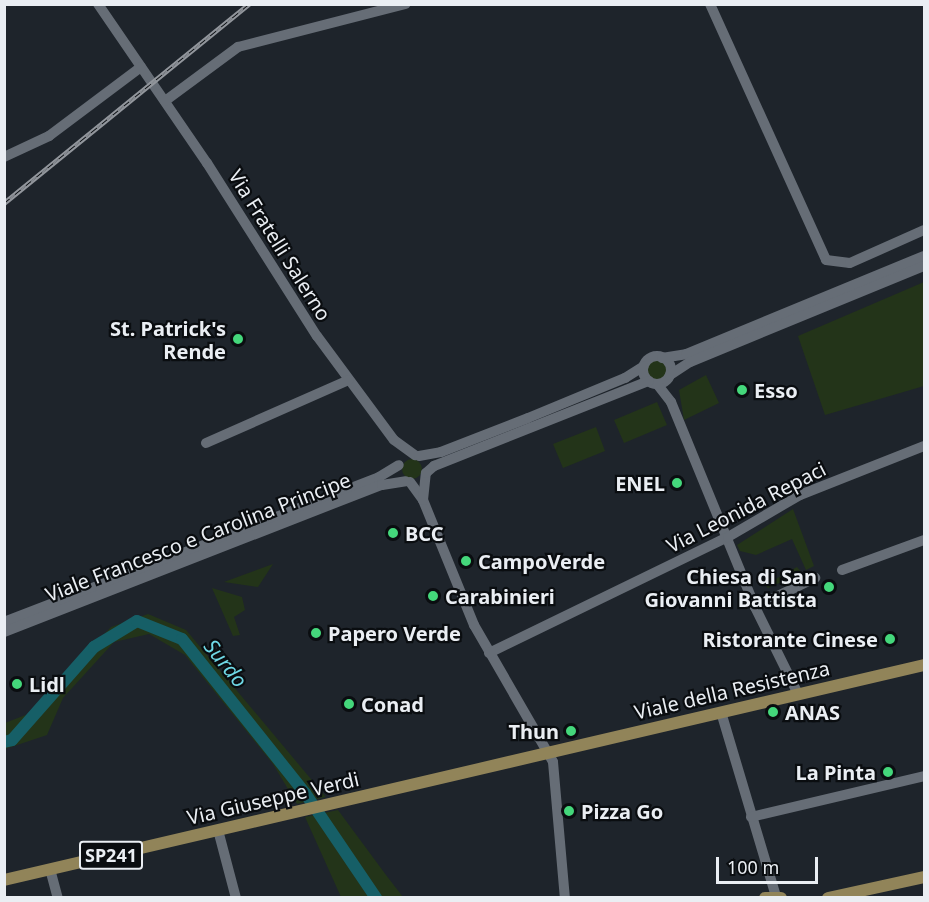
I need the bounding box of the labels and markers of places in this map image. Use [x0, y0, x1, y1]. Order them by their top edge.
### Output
place label: St. Patrick's Rende [110, 316, 226, 363]
marker: St. Patrick's Rende [231, 332, 245, 346]
place label: Esso [754, 378, 798, 402]
marker: Esso [735, 383, 749, 397]
place label: ENEL [615, 471, 665, 495]
marker: ENEL [670, 476, 684, 490]
place label: BCC [405, 521, 444, 545]
marker: BCC [386, 526, 400, 540]
place label: CampoVerde [478, 549, 605, 573]
marker: CampoVerde [459, 554, 473, 568]
place label: Chiesa di San Giovanni Battista [645, 564, 817, 611]
marker: Chiesa di San Giovanni Battista [822, 580, 836, 594]
place label: Carabinieri [445, 584, 555, 608]
marker: Carabinieri [426, 589, 440, 603]
place label: Papero Verde [328, 621, 461, 645]
marker: Papero Verde [309, 626, 323, 640]
place label: Ristorante Cinese [703, 627, 878, 651]
marker: Ristorante Cinese [883, 632, 897, 646]
place label: Lidl [29, 672, 65, 696]
marker: Lidl [10, 677, 24, 691]
place label: Conad [361, 692, 424, 716]
marker: Conad [342, 697, 356, 711]
place label: ANAS [785, 700, 840, 724]
marker: ANAS [766, 705, 780, 719]
place label: Thun [508, 719, 559, 743]
marker: Thun [564, 724, 578, 738]
place label: La Pinta [796, 760, 876, 784]
marker: La Pinta [881, 765, 895, 779]
place label: Pizza Go [581, 799, 663, 823]
marker: Pizza Go [562, 804, 576, 818]

